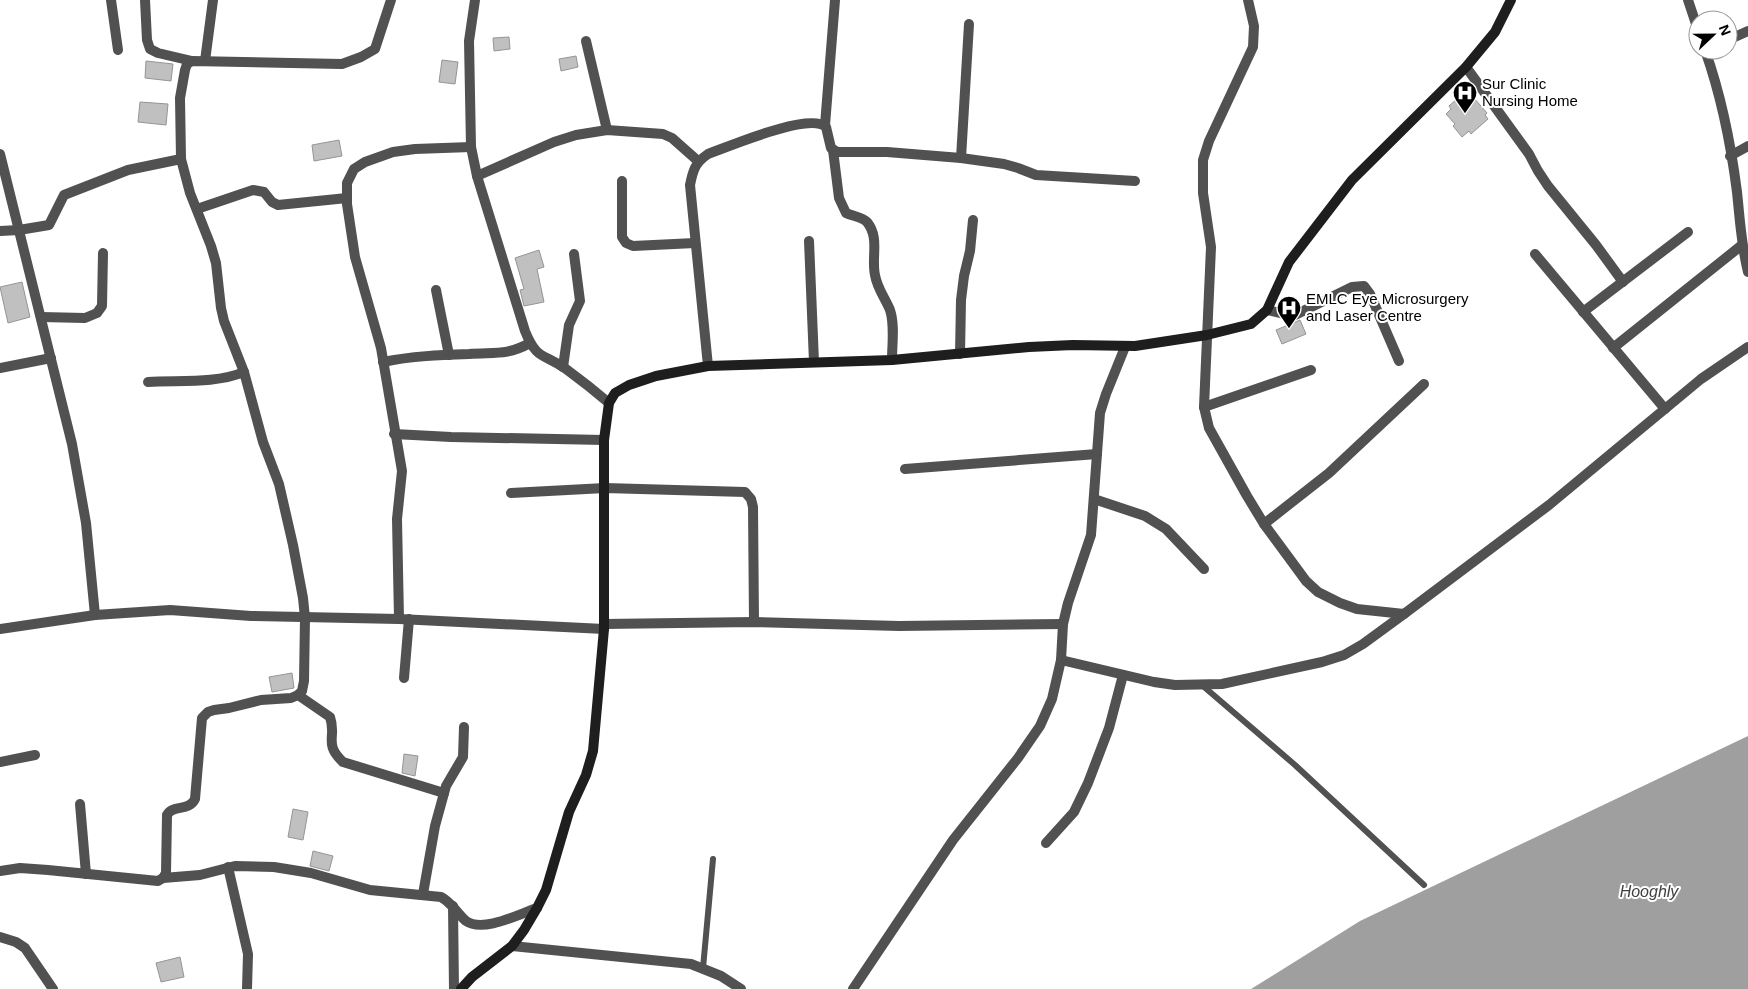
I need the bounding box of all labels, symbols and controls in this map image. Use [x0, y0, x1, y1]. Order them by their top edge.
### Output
north arrow [1688, 10, 1738, 60]
text: N [1716, 22, 1734, 38]
place label: Sur Clinic Nursing Home [1482, 75, 1578, 109]
hospital icon: Sur Clinic Nursing Home [1452, 80, 1478, 114]
place label: EMLC Eye Microsurgery and Laser Centre [1306, 290, 1469, 324]
hospital icon: EMLC Eye Microsurgery and Laser Centre [1276, 295, 1302, 329]
water label: Hooghly [1620, 883, 1679, 900]

